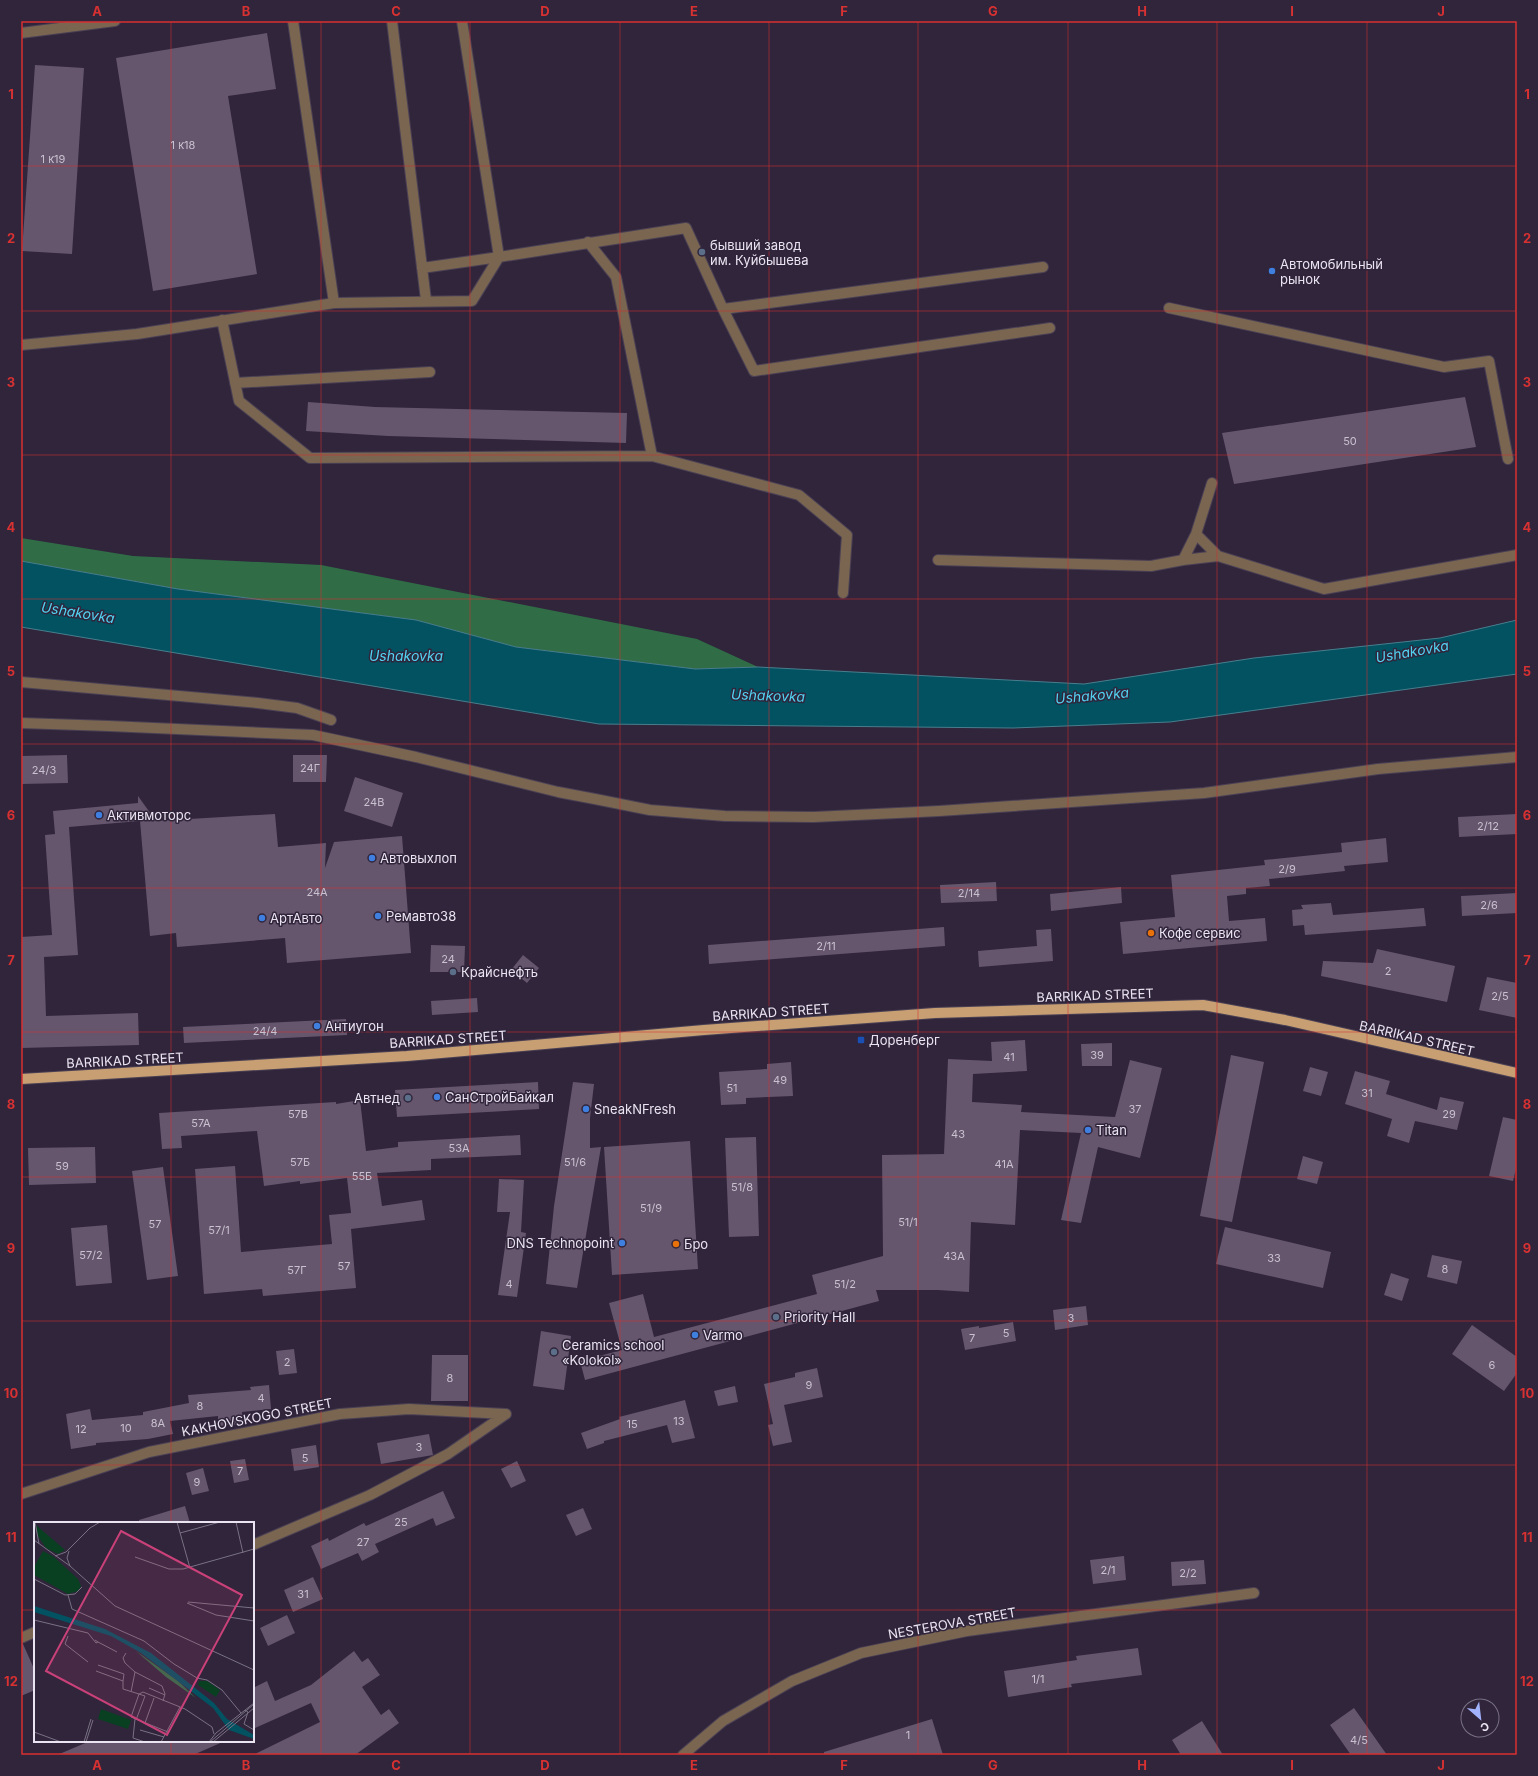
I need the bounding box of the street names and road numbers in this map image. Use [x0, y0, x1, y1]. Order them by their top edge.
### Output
street label: BARRIKAD STREET [1036, 985, 1154, 1005]
street label: BARRIKAD STREET [712, 1000, 830, 1024]
street label: BARRIKAD STREET [1358, 1017, 1476, 1059]
street label: BARRIKAD STREET [389, 1027, 507, 1051]
street label: BARRIKAD STREET [66, 1049, 184, 1071]
street label: KAKHOVSKOGO STREET [180, 1394, 334, 1440]
street label: NESTEROVA STREET [887, 1604, 1017, 1642]

